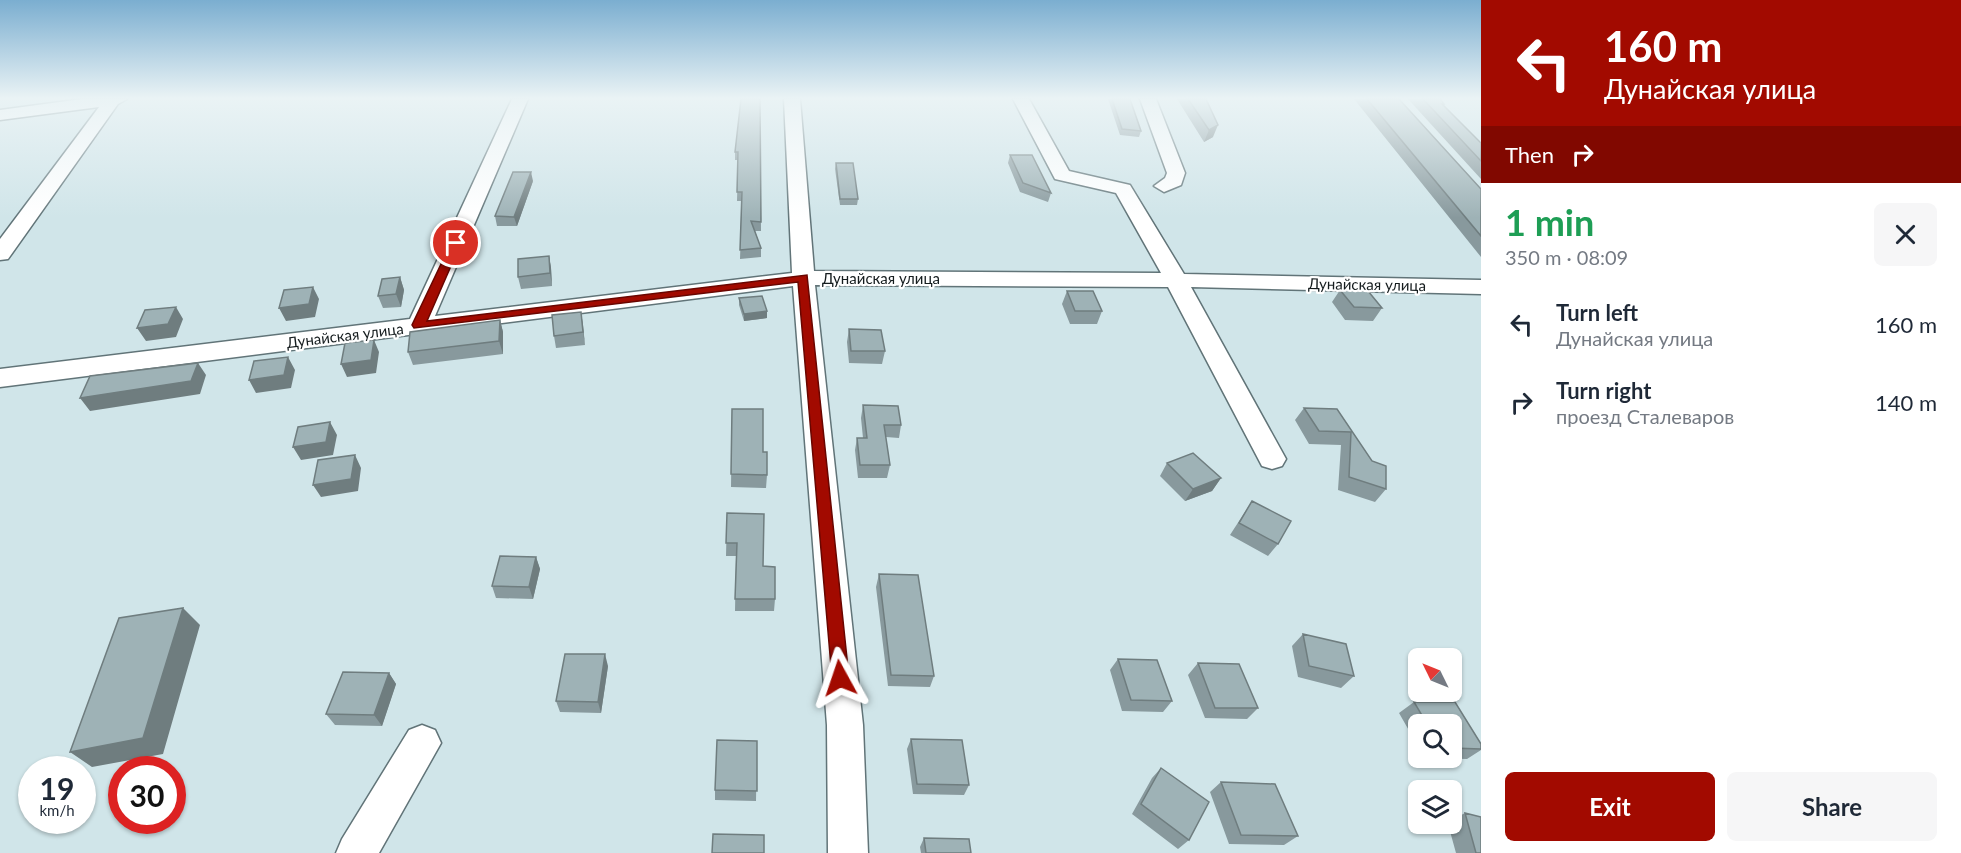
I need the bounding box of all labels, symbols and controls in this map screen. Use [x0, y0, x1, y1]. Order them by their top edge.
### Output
text: 160 m [1604, 21, 1722, 71]
icon: left [1505, 24, 1583, 102]
text: Дунайская улица [1604, 72, 1816, 105]
icon: right [1566, 138, 1599, 171]
text: Then [1505, 141, 1554, 168]
text: 1 min [1505, 200, 1594, 244]
button: close [1874, 203, 1937, 266]
pin [430, 217, 481, 268]
icon: arrive [439, 226, 472, 259]
text: 350 m · 08:09 [1505, 245, 1628, 269]
street label: Дунайская улица [822, 269, 940, 287]
street label: Дунайская улица [1308, 274, 1426, 294]
text: Turn left [1556, 299, 1638, 326]
icon: left [1505, 308, 1538, 341]
text: 160 m [1875, 311, 1937, 338]
street label: Дунайская улица [285, 319, 405, 351]
text: Дунайская улица [1556, 326, 1713, 350]
text: Turn right [1556, 377, 1651, 404]
icon: right [1505, 386, 1538, 419]
text: 140 m [1875, 389, 1937, 416]
text: проезд Сталеваров [1556, 404, 1734, 428]
position arrow [808, 646, 872, 710]
north arrow [1408, 648, 1462, 702]
map controls [1408, 648, 1462, 834]
button: search [1408, 714, 1462, 768]
speed limit sign: 30 [108, 756, 186, 834]
text: 19 [40, 770, 74, 806]
button: Exit [1505, 772, 1715, 841]
button: Share [1727, 772, 1937, 841]
button: layers [1408, 780, 1462, 834]
text: km/h [39, 801, 75, 819]

